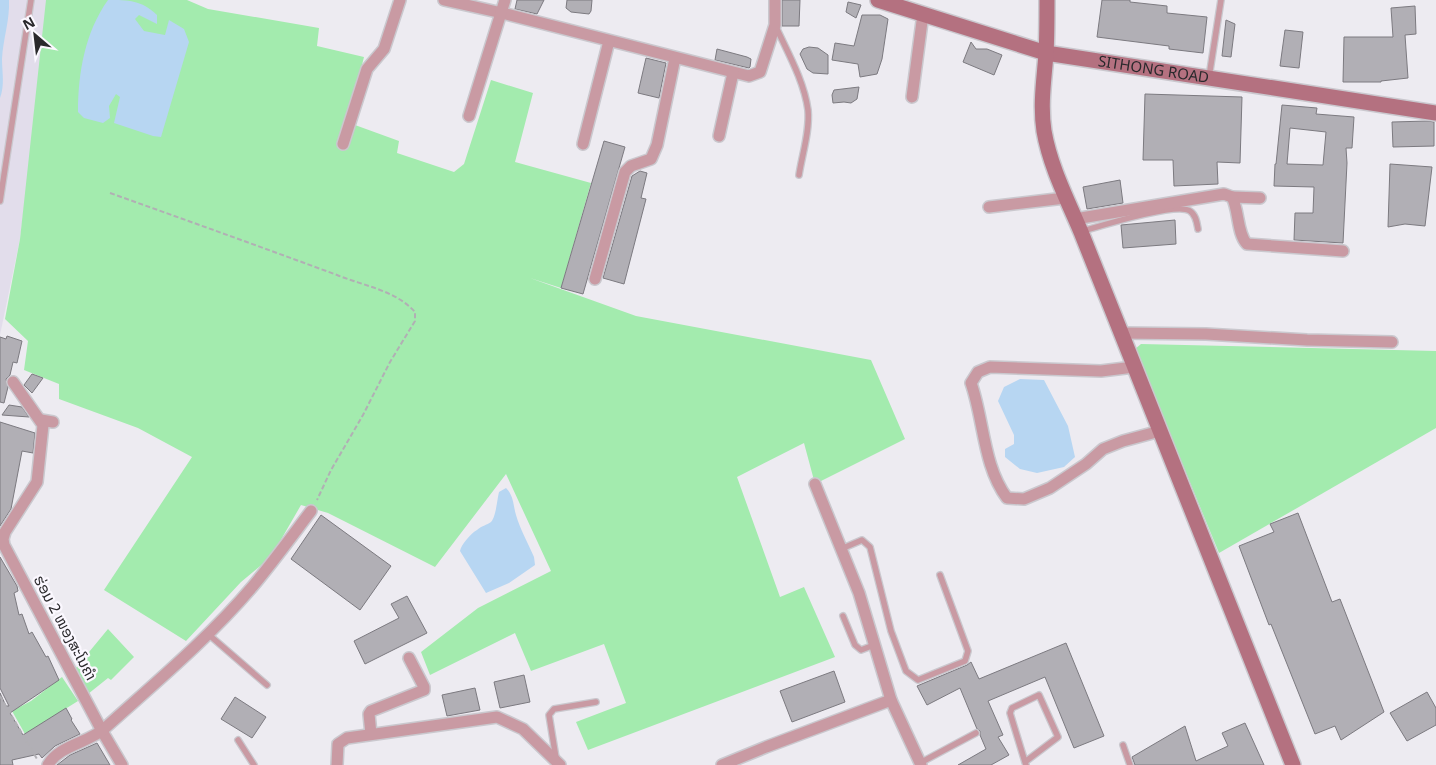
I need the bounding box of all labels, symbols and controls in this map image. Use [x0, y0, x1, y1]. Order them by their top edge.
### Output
north arrow [10, 10, 60, 60]
text: N [18, 10, 39, 36]
street label: SITHONG ROAD [1096, 48, 1211, 90]
street label: ຮ່ອມ 2 ໜອງສະໂນຄໍາ [27, 571, 104, 685]

